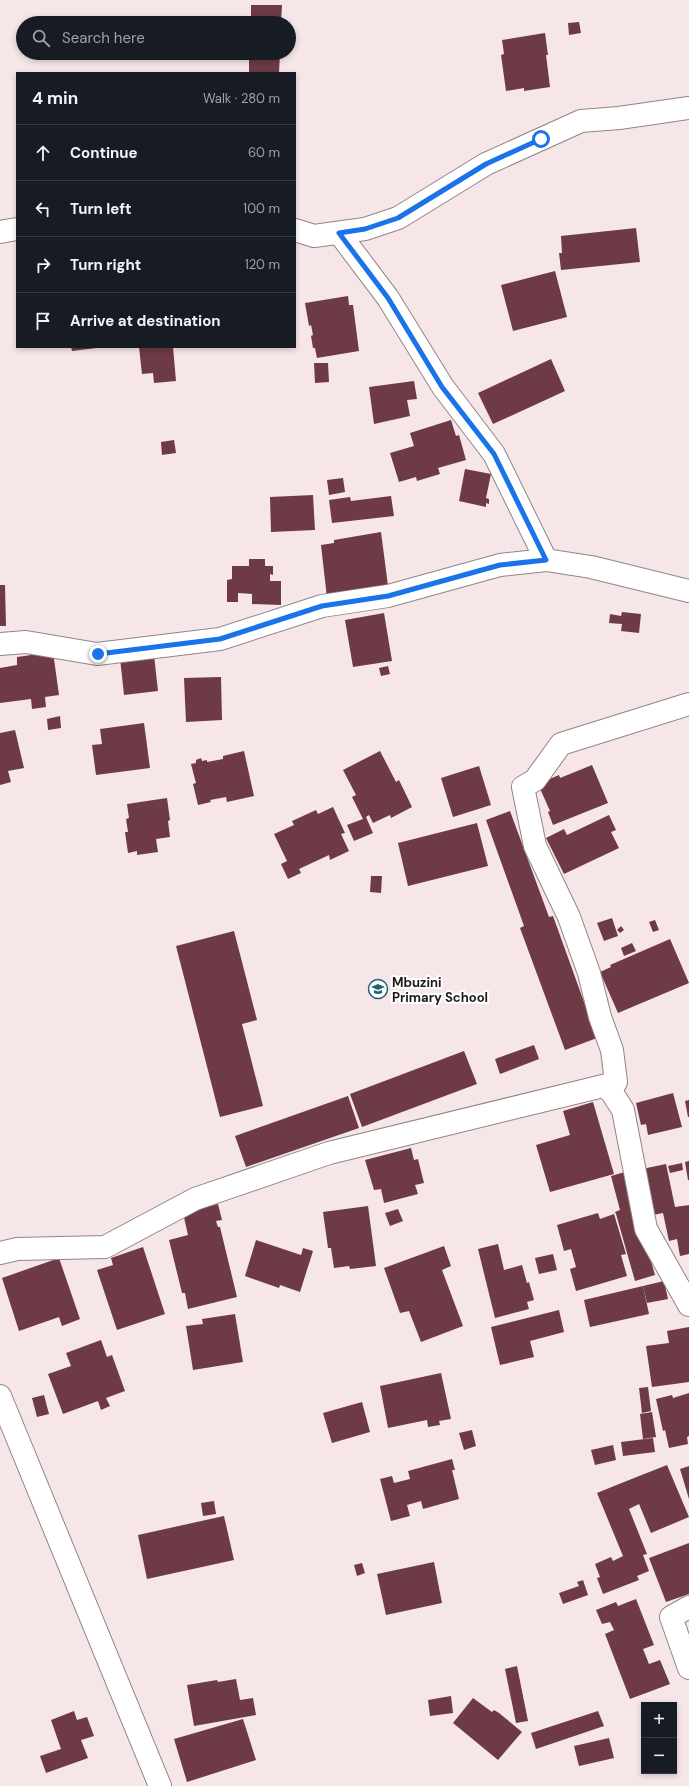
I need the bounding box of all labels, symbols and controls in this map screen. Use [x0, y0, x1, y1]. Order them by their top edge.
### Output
search box [16, 16, 296, 60]
icon: search [30, 27, 52, 49]
text: Search here [62, 28, 145, 48]
text: 4 min [32, 87, 78, 109]
text: Walk · 280 m [203, 90, 280, 107]
route start [532, 130, 550, 148]
icon: ahead [32, 142, 54, 164]
text: Continue [70, 143, 138, 163]
text: 60 m [248, 144, 280, 161]
icon: left [32, 198, 54, 220]
text: Turn left [70, 199, 131, 219]
text: 100 m [243, 200, 280, 217]
icon: right [32, 254, 54, 276]
text: Turn right [70, 255, 141, 275]
text: 120 m [245, 256, 280, 273]
icon: arrive [32, 310, 54, 332]
text: Arrive at destination [70, 311, 221, 331]
route end [89, 645, 107, 663]
place label: Mbuzini Primary School [392, 974, 488, 1006]
school or university icon: Mbuzini Primary School [367, 978, 389, 1000]
map controls [641, 1702, 677, 1774]
button: + [641, 1702, 677, 1738]
button: − [641, 1738, 677, 1774]

